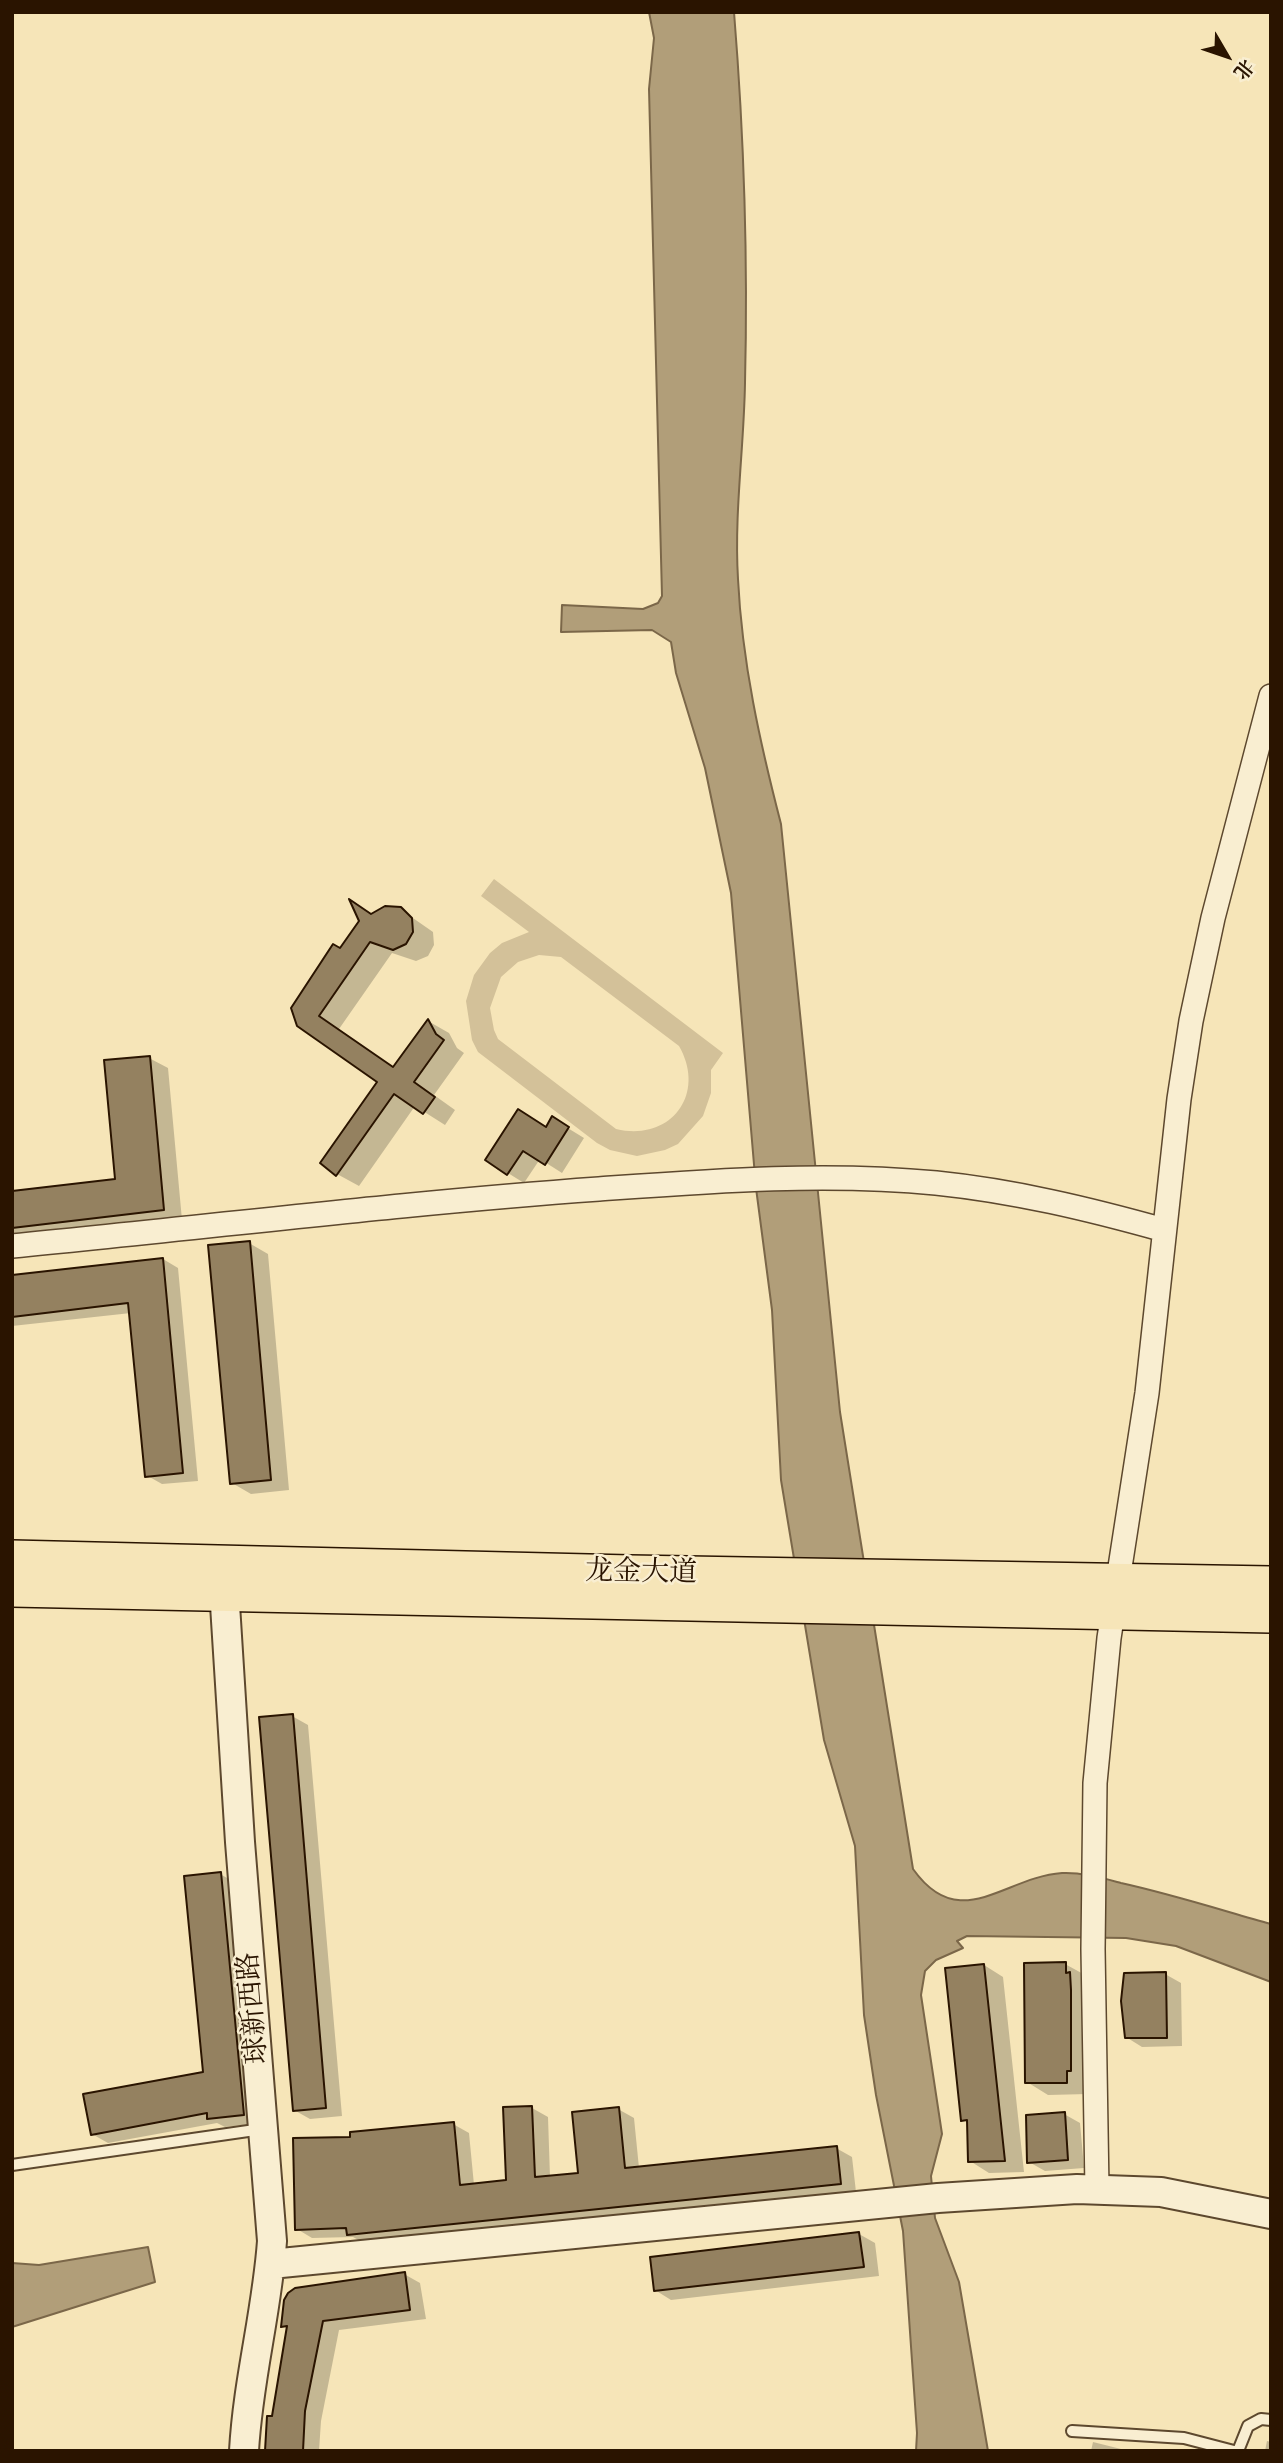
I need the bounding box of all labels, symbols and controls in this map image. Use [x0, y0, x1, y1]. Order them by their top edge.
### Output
north arrow [1192, 21, 1262, 91]
text: 北 [1227, 54, 1259, 85]
street label: 龙金大道 [585, 1555, 697, 1591]
street label: 球新西路 [232, 1951, 276, 2065]

